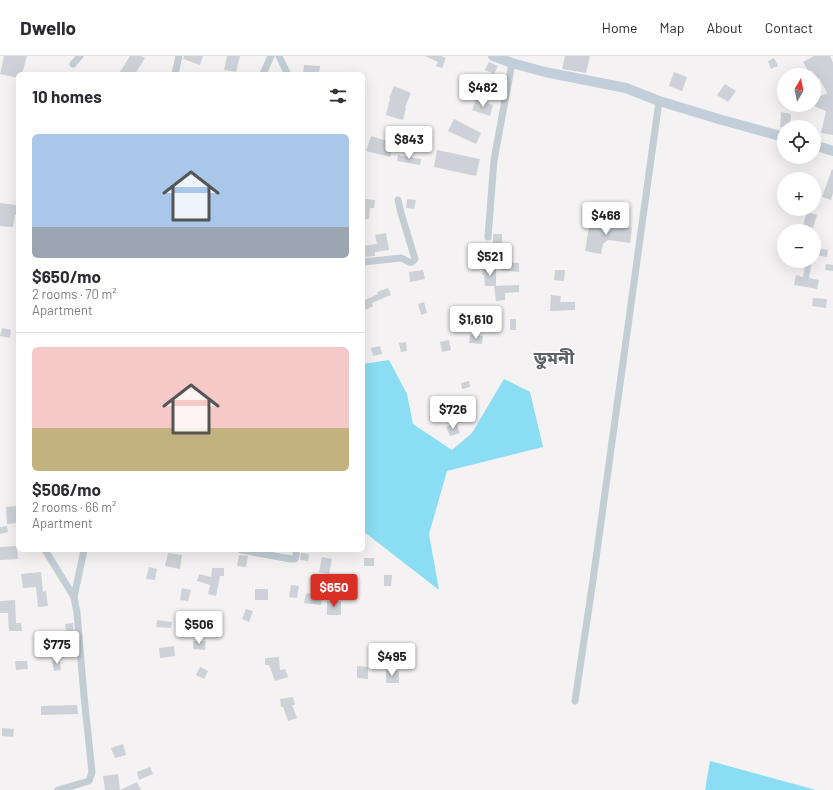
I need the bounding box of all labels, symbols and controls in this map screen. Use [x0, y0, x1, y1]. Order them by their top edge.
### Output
text: Dwello [20, 16, 76, 39]
text: Home [602, 19, 638, 36]
text: Map [660, 19, 684, 36]
text: About [706, 19, 743, 36]
text: Contact [765, 19, 813, 36]
north arrow [777, 68, 821, 112]
map controls [777, 68, 821, 268]
pin: $482 [459, 74, 507, 108]
text: $482 [468, 79, 498, 95]
icon: filters [327, 85, 349, 107]
text: 10 homes [32, 86, 102, 106]
button: locate [777, 120, 821, 164]
pin: $843 [385, 126, 433, 160]
text: $843 [394, 131, 424, 147]
icon: home [155, 160, 227, 232]
button: + [777, 172, 821, 216]
pin: $468 [582, 202, 630, 236]
text: $468 [591, 207, 621, 223]
button: − [777, 224, 821, 268]
pin: $521 [466, 243, 514, 277]
text: $521 [477, 248, 503, 264]
text: $650/mo [32, 266, 101, 286]
text: 2 rooms · 70 m² [32, 286, 116, 302]
text: Apartment [32, 302, 93, 318]
pin: $1,610 [443, 306, 509, 340]
text: $1,610 [459, 311, 493, 327]
district label: ডুমনী [533, 346, 575, 370]
icon: home [155, 373, 227, 445]
pin: $726 [429, 396, 477, 430]
text: $726 [439, 401, 467, 417]
text: $506/mo [32, 479, 101, 499]
text: 2 rooms · 66 m² [32, 499, 116, 515]
text: Apartment [32, 515, 93, 531]
pin: $650 [310, 574, 358, 608]
text: $650 [320, 579, 348, 595]
pin: $506 [175, 611, 223, 645]
text: $506 [185, 616, 213, 632]
pin: $775 [33, 631, 81, 665]
text: $775 [43, 636, 71, 652]
pin: $495 [368, 643, 416, 677]
text: $495 [377, 648, 407, 664]

